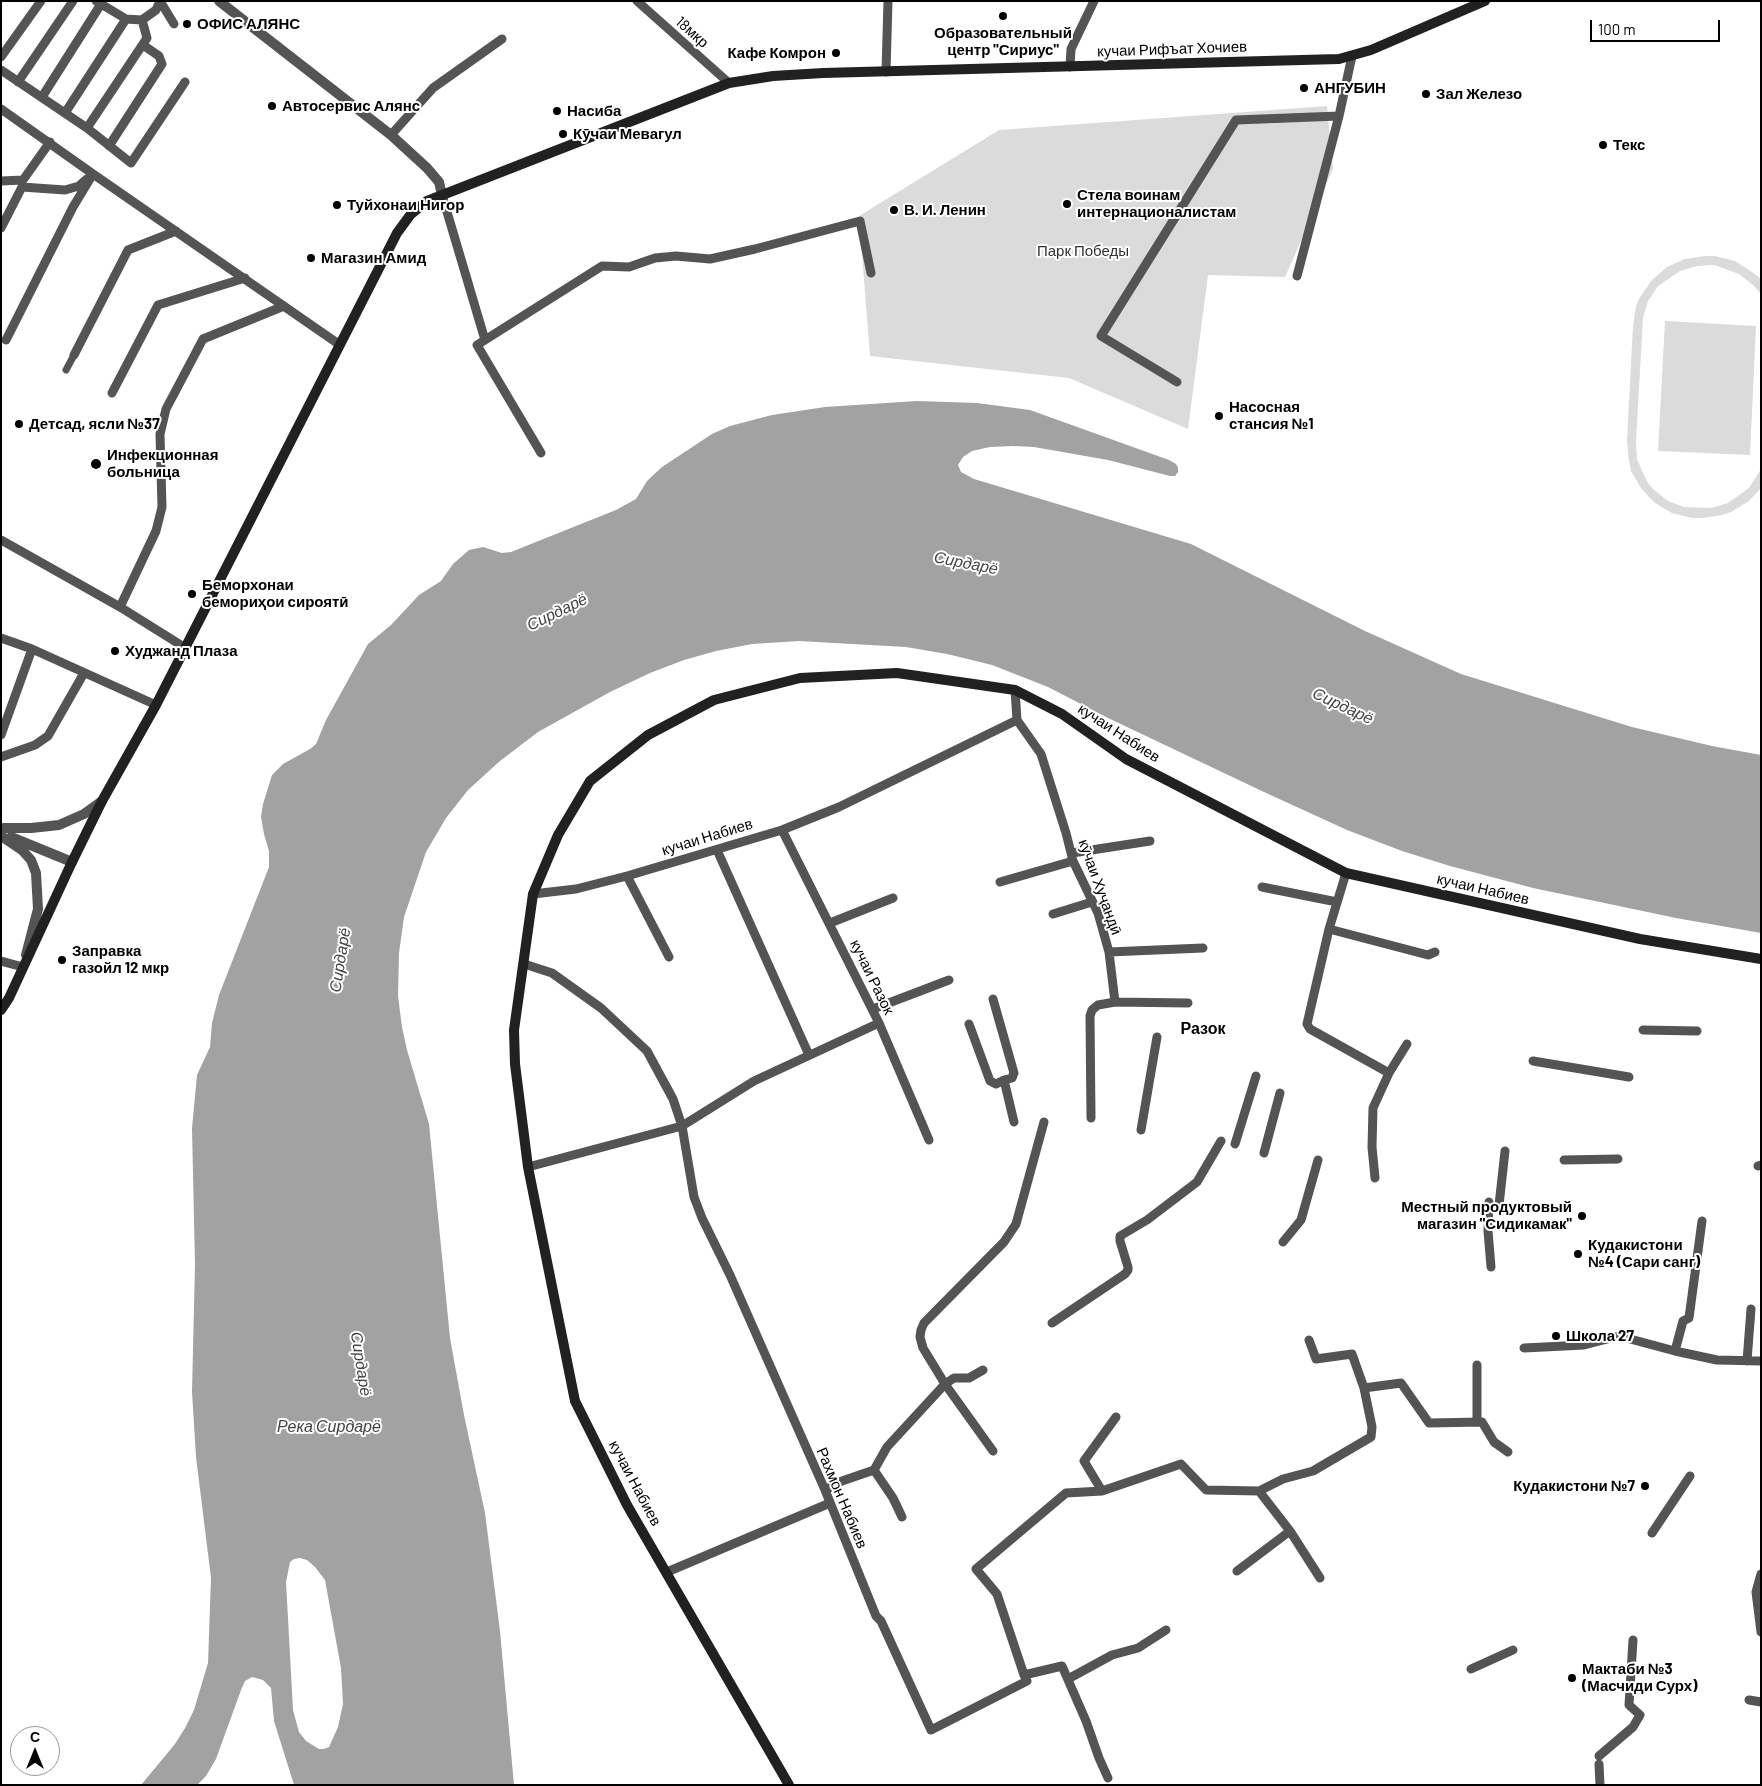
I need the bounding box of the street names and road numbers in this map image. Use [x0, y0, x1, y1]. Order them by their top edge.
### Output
street label: 18мкр [672, 13, 712, 51]
street label: кучаи Рифъат Хочиев [1097, 37, 1247, 61]
street label: кучаи Набиев [1075, 700, 1163, 766]
street label: кучаи Набиев [659, 815, 755, 859]
street label: кӯчаи Хуҷандӣ [1074, 837, 1126, 937]
street label: кучаи Набиев [1435, 870, 1531, 908]
street label: кучаи Разок [846, 937, 898, 1017]
street label: кучаи Набиев [605, 1437, 665, 1529]
street label: Рахмон Набиев [813, 1445, 871, 1551]

